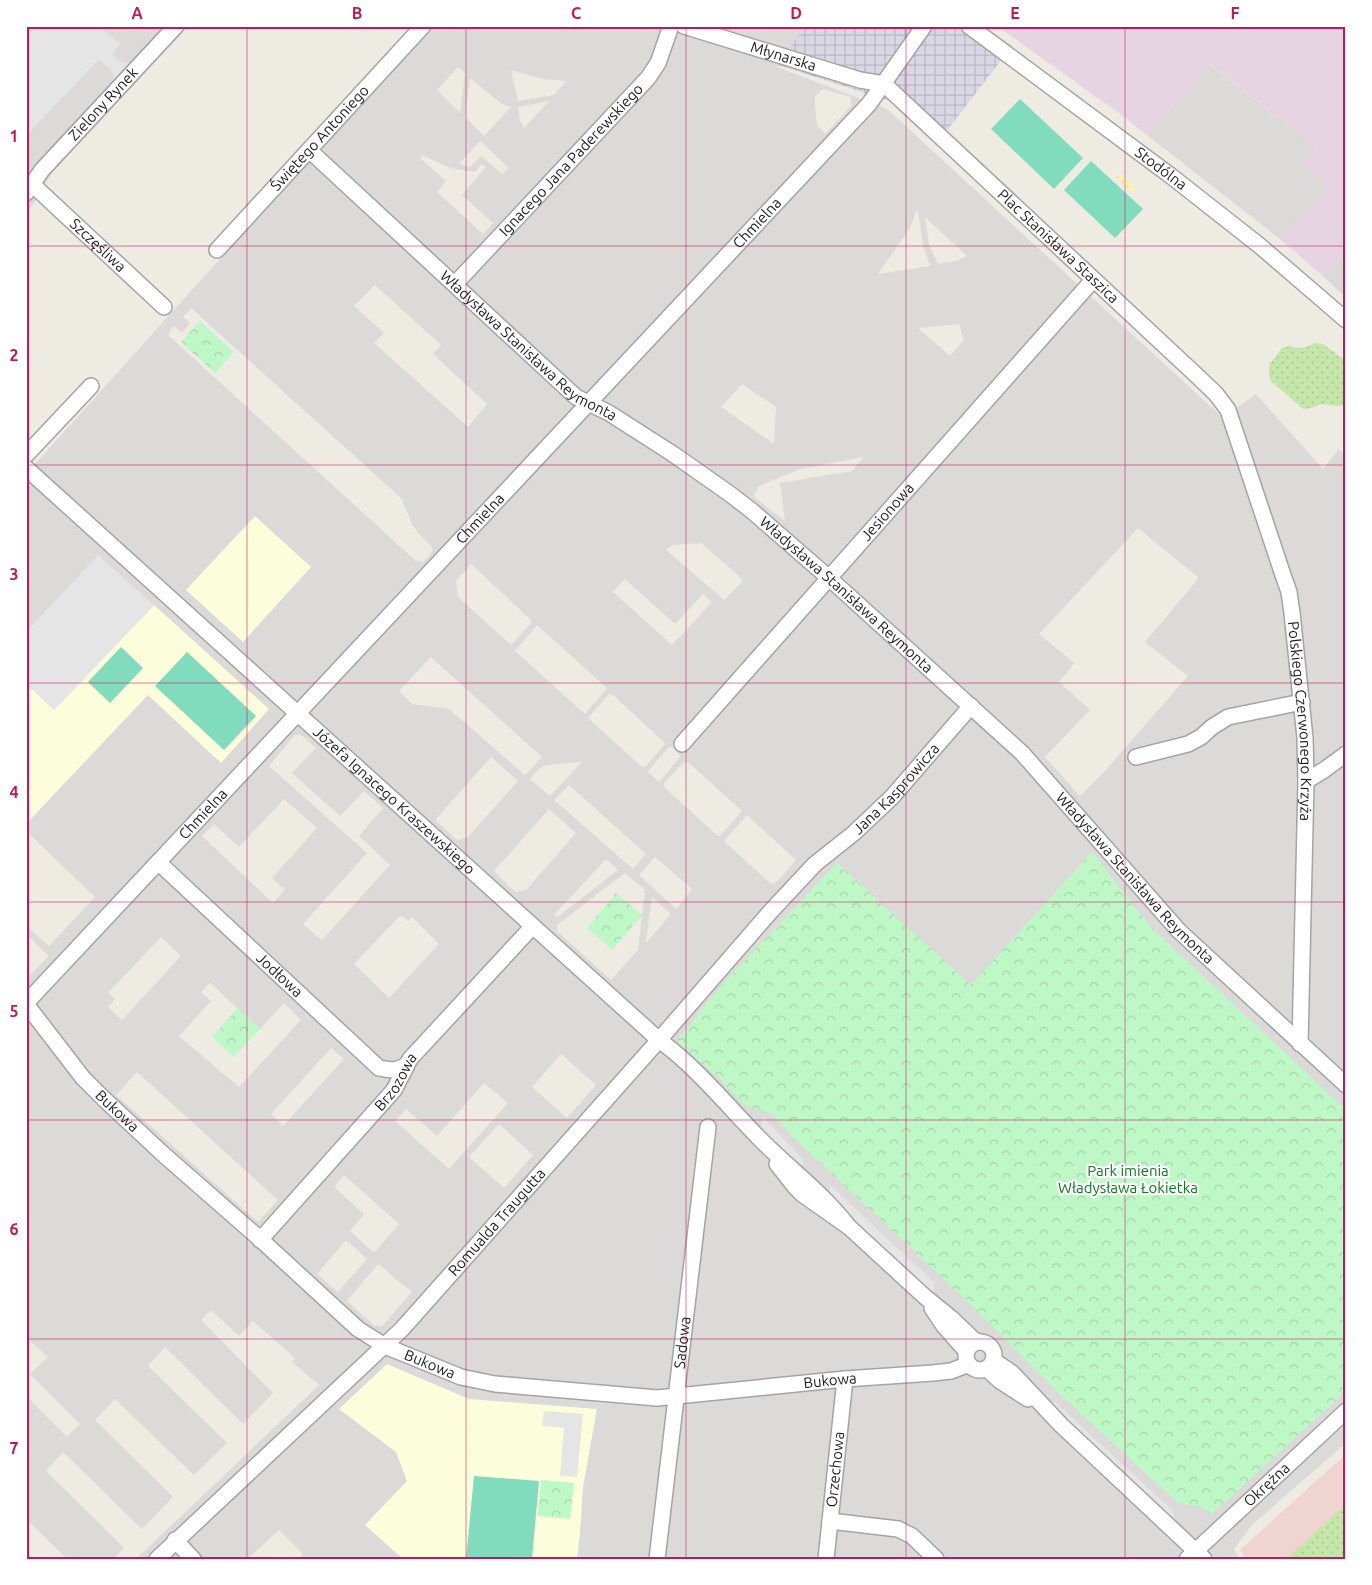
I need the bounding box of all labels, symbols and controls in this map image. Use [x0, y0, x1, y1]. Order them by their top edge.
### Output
text: A [131, 4, 143, 22]
text: B [352, 4, 362, 22]
text: C [571, 4, 581, 22]
text: D [790, 4, 802, 22]
text: E [1010, 4, 1020, 22]
text: F [1231, 4, 1240, 22]
street label: Młynarska [749, 38, 819, 74]
street label: Zielony Rynek [65, 63, 141, 144]
street label: Ignacego Jana Paderewskiego [495, 80, 646, 239]
street label: Świętego Antoniego [267, 81, 372, 194]
text: 1 [9, 127, 19, 145]
street label: Stodólna [1132, 143, 1190, 193]
street label: Plac Stanisława Staszica [994, 185, 1122, 306]
street label: Chmielna [729, 194, 785, 252]
street label: Szczęśliwa [67, 215, 130, 275]
street label: Władysława Stanisława Reymonta [437, 267, 620, 424]
text: 2 [9, 346, 19, 364]
street label: Jesionowa [857, 479, 917, 544]
street label: Chmielna [452, 490, 508, 547]
street label: Władysława Stanisława Reymonta [757, 513, 937, 676]
text: 3 [9, 565, 19, 583]
street label: Polskiego Czerwonego Krzyża [1285, 620, 1315, 821]
street label: Józefa Ignacego Kraszewskiego [310, 723, 479, 878]
street label: Jana Kasprowicza [849, 740, 943, 837]
text: 4 [9, 783, 19, 801]
street label: Chmielna [175, 785, 231, 842]
street label: Władysława Stanisława Reymonta [1053, 789, 1218, 967]
street label: Jodłowa [253, 949, 306, 1001]
text: 5 [9, 1002, 19, 1020]
street label: Brzozowa [371, 1049, 420, 1114]
street label: Bukowa [92, 1086, 143, 1135]
park label: Park imienia Władysława Łokietka [1058, 1162, 1198, 1196]
street label: Romualda Traugutta [444, 1165, 549, 1279]
text: 6 [9, 1220, 19, 1238]
street label: Sadowa [671, 1315, 694, 1370]
street label: Bukowa [402, 1346, 458, 1382]
street label: Bukowa [802, 1369, 857, 1391]
street label: Orzechowa [823, 1431, 847, 1508]
text: 7 [9, 1439, 19, 1457]
street label: Okrężna [1240, 1459, 1293, 1510]

